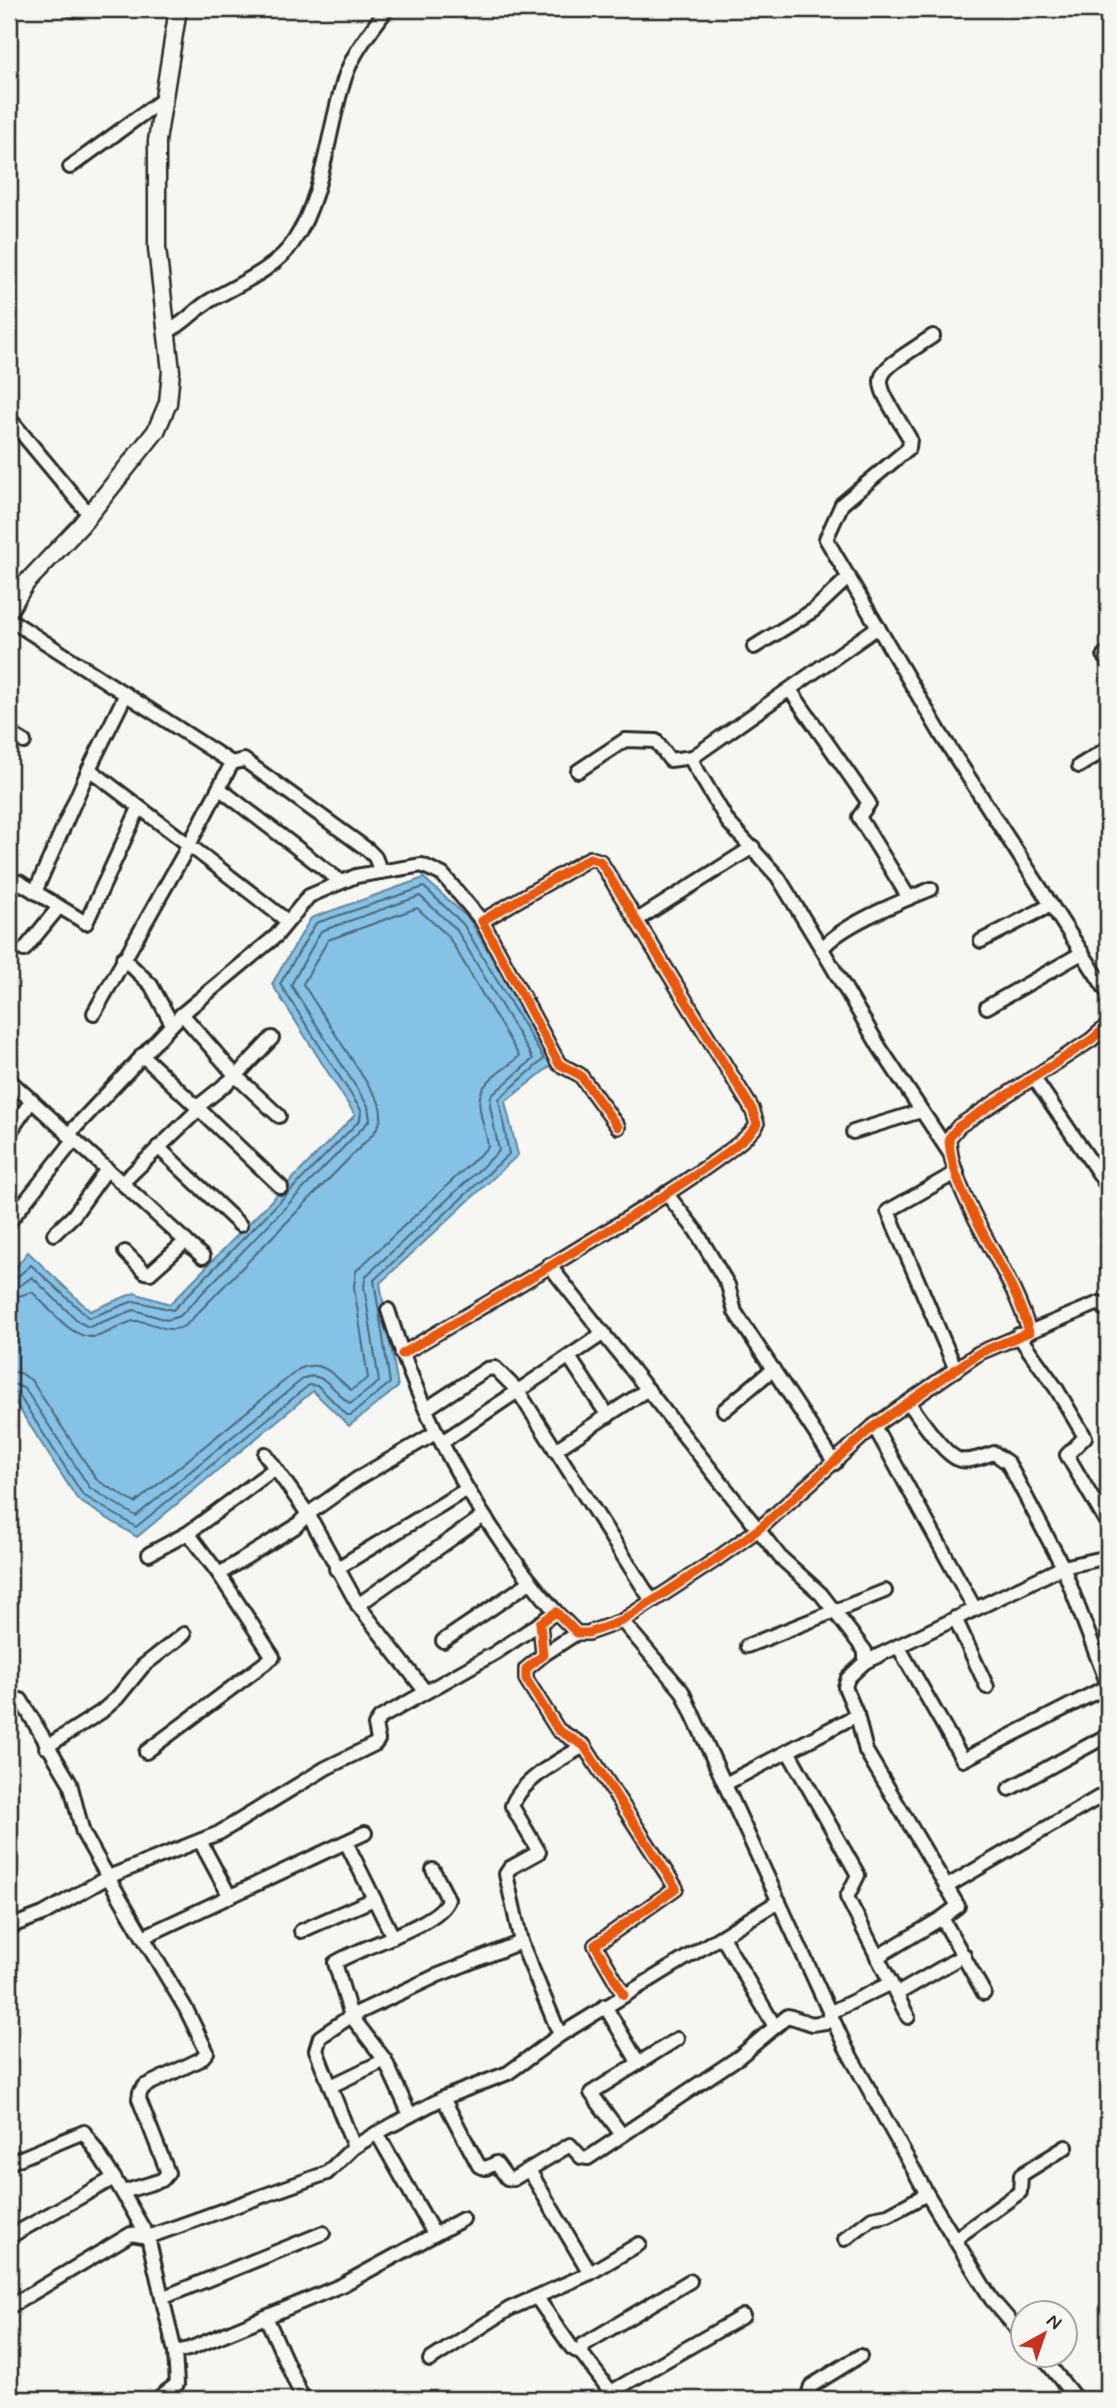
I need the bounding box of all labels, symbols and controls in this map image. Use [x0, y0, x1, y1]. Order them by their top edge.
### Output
north arrow [1009, 2300, 1078, 2370]
text: N [1041, 2308, 1067, 2336]

